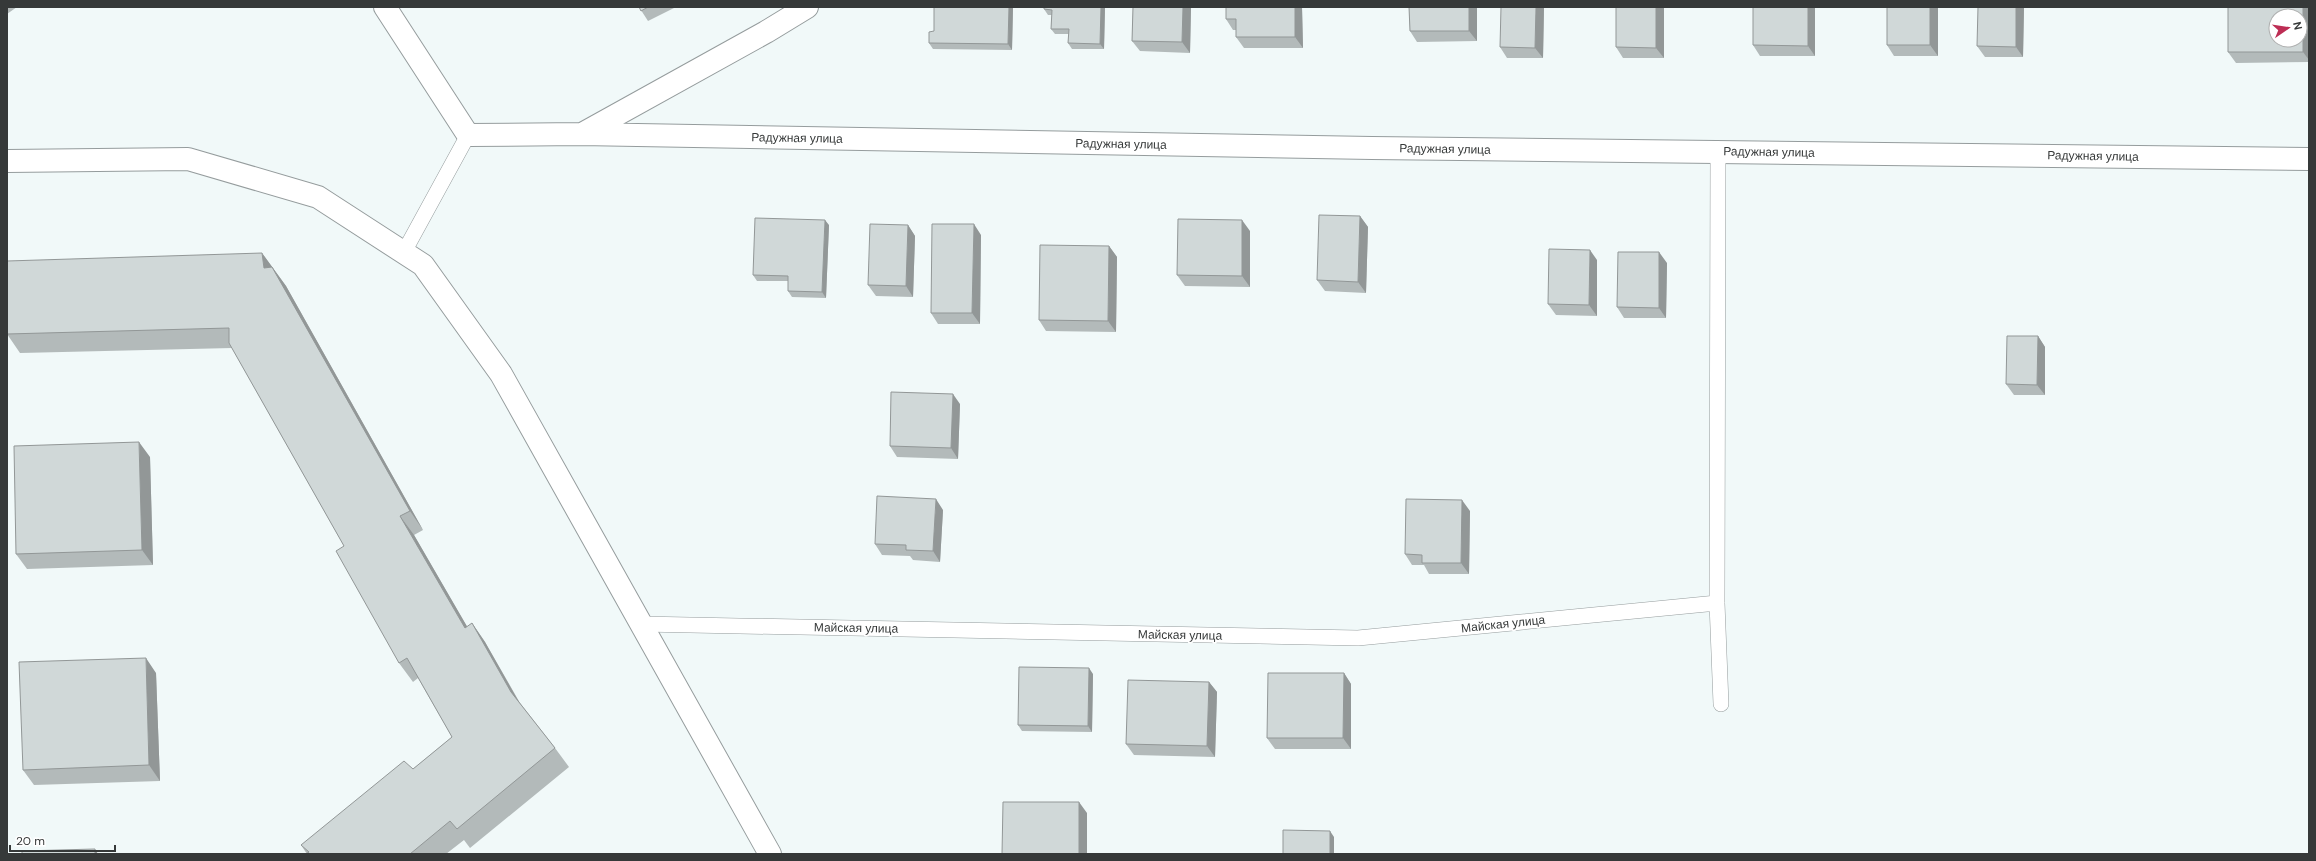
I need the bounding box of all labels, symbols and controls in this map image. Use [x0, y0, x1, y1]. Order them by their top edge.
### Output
north arrow [2268, 8, 2308, 48]
text: N [2290, 20, 2305, 31]
street label: Радужная улица [751, 129, 843, 147]
street label: Радужная улица [1075, 135, 1167, 153]
street label: Радужная улица [1399, 140, 1491, 158]
street label: Радужная улица [1723, 143, 1815, 161]
street label: Радужная улица [2047, 147, 2139, 165]
street label: Майская улица [1460, 612, 1546, 636]
street label: Майская улица [814, 619, 899, 637]
street label: Майская улица [1138, 626, 1223, 644]
scale bar [10, 827, 115, 853]
text: 20 m [16, 833, 45, 849]

